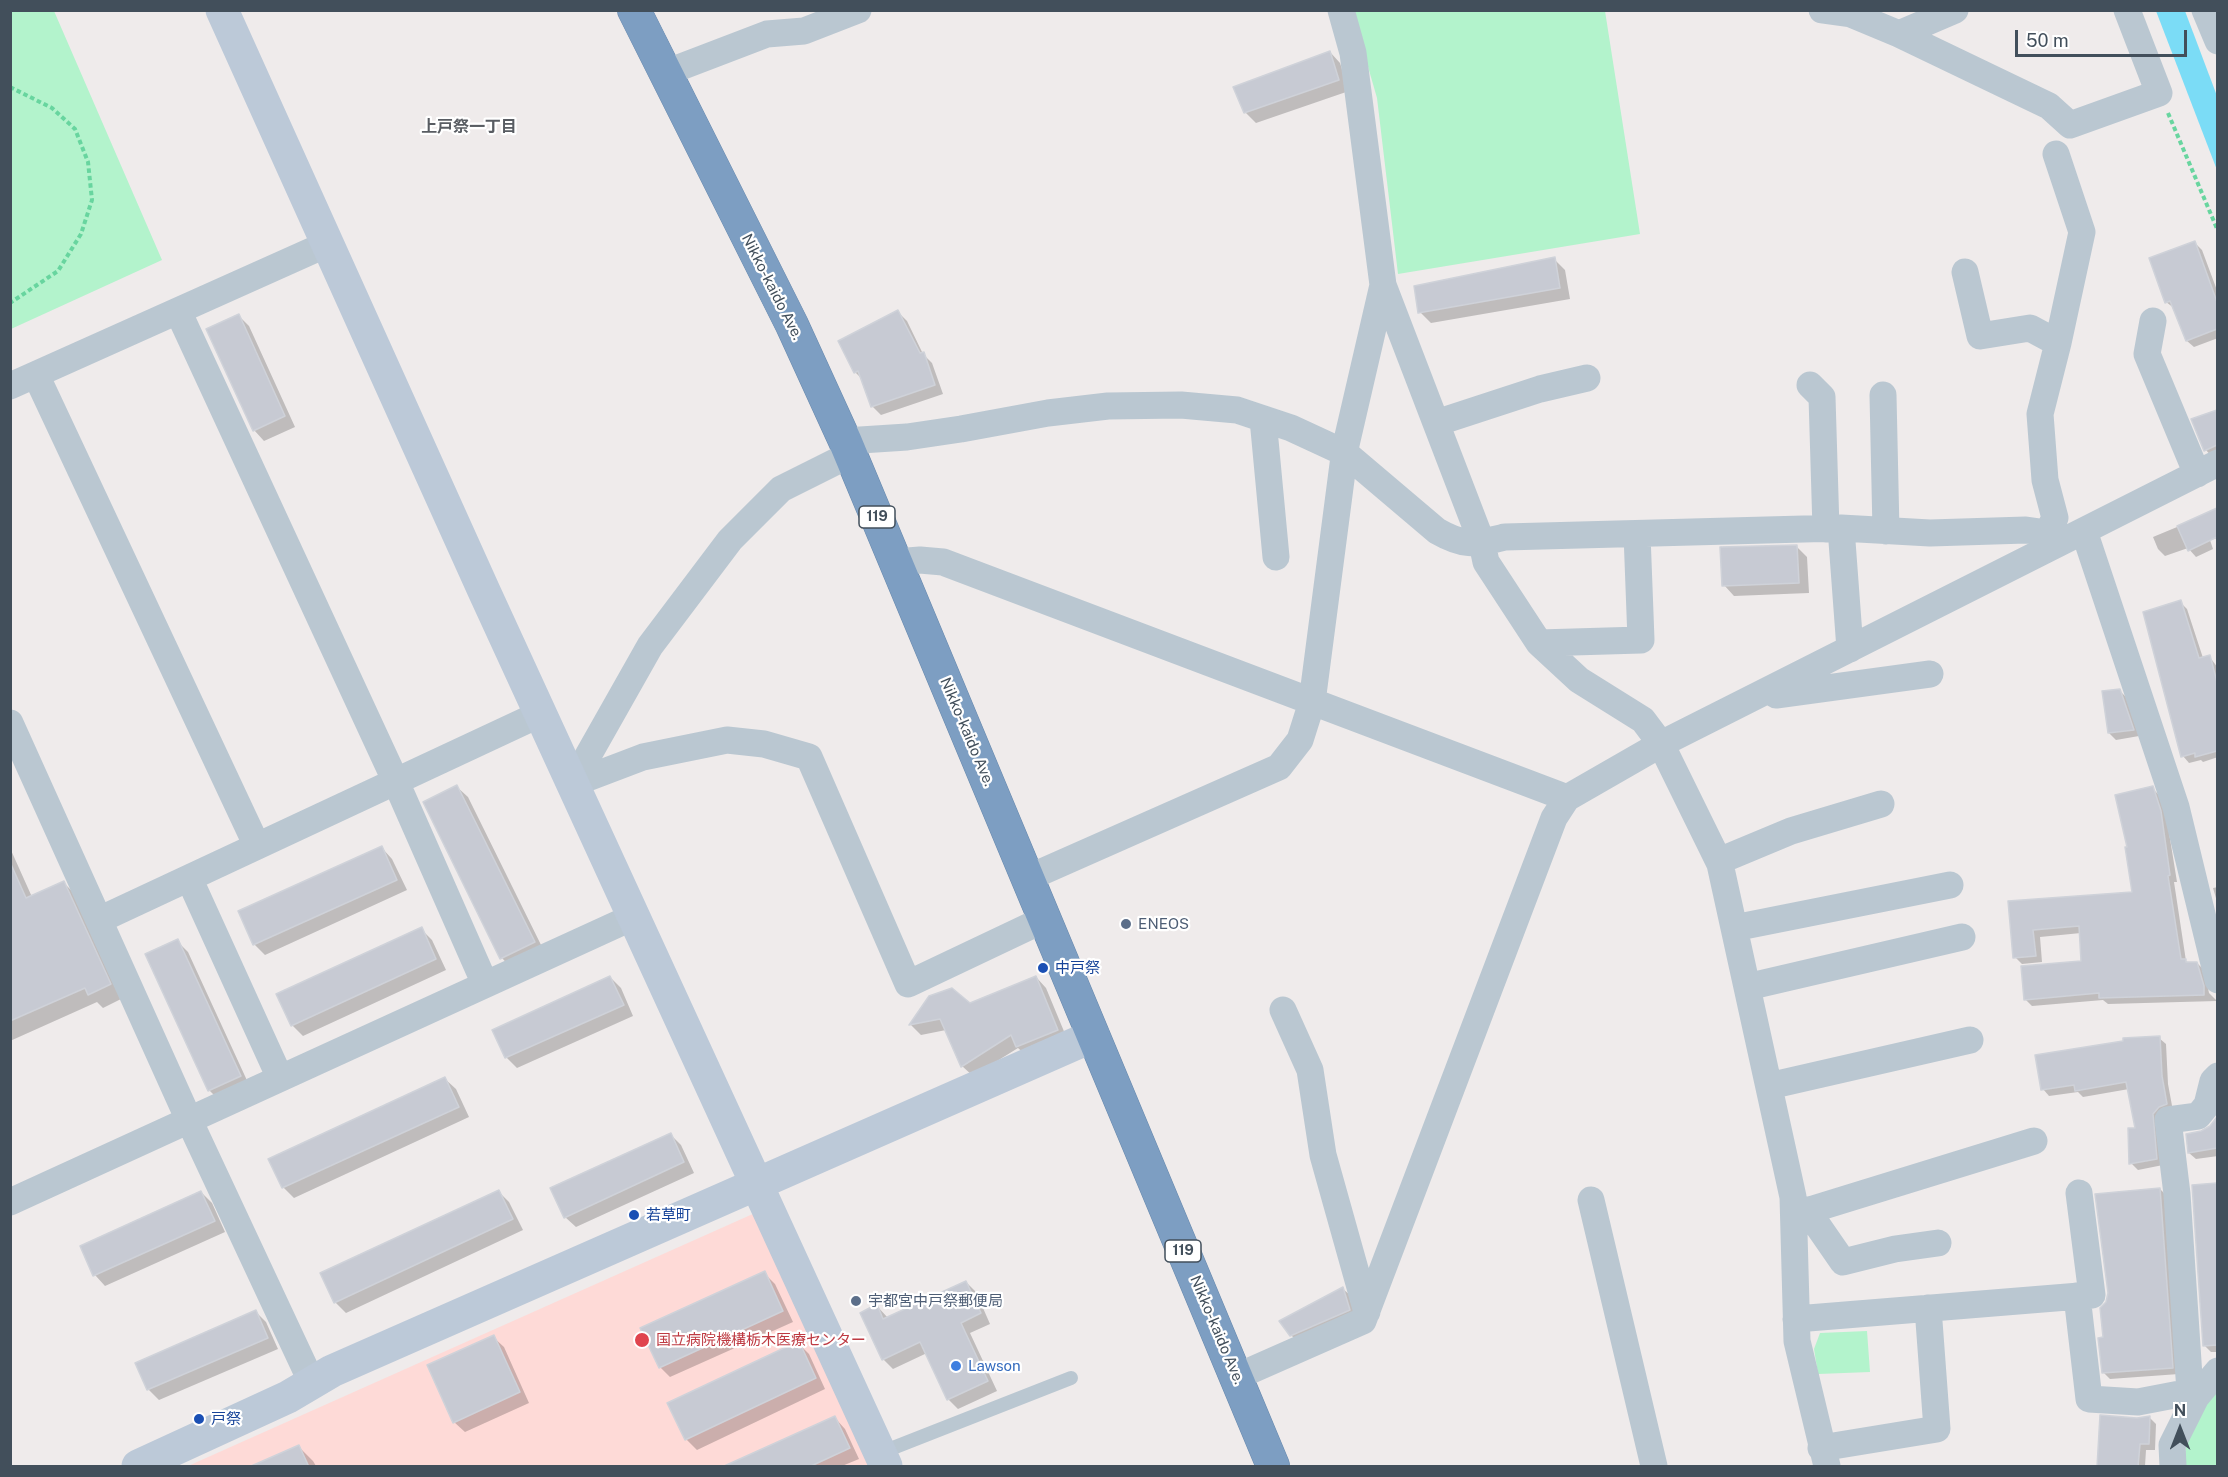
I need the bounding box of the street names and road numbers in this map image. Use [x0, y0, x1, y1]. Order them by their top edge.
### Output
street label: Nikko-kaido Ave. [738, 231, 806, 343]
road number: 119 [859, 506, 895, 528]
street label: Nikko-kaido Ave. [936, 675, 998, 789]
road number: 119 [1165, 1240, 1201, 1262]
street label: Nikko-kaido Ave. [1186, 1273, 1248, 1387]

